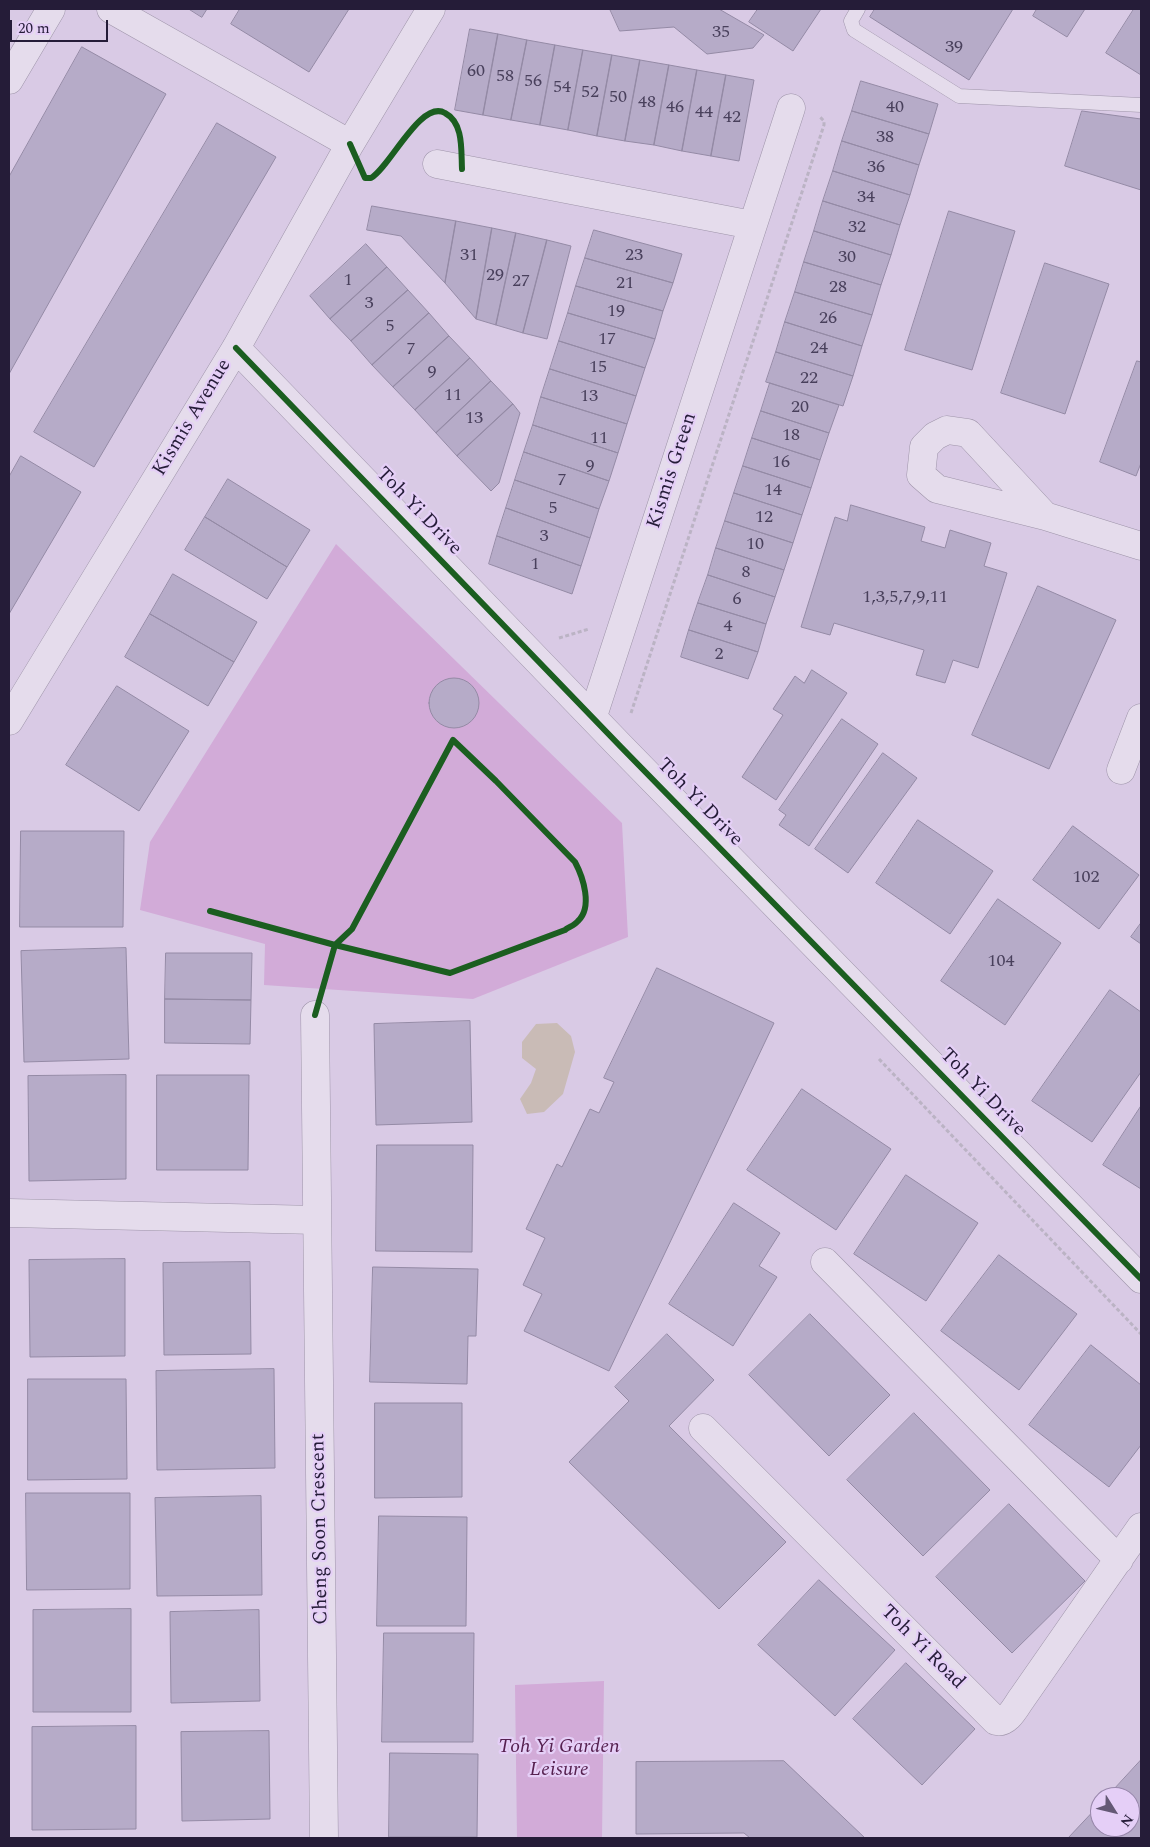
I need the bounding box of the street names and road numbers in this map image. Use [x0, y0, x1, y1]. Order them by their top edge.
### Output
street label: Kismis Avenue [149, 355, 237, 481]
street label: Kismis Green [643, 410, 703, 532]
street label: Toh Yi Drive [370, 463, 466, 561]
street label: Toh Yi Drive [651, 754, 747, 852]
street label: Toh Yi Drive [934, 1044, 1030, 1142]
street label: Cheng Soon Crescent [307, 1433, 335, 1625]
street label: Toh Yi Road [875, 1601, 969, 1695]

